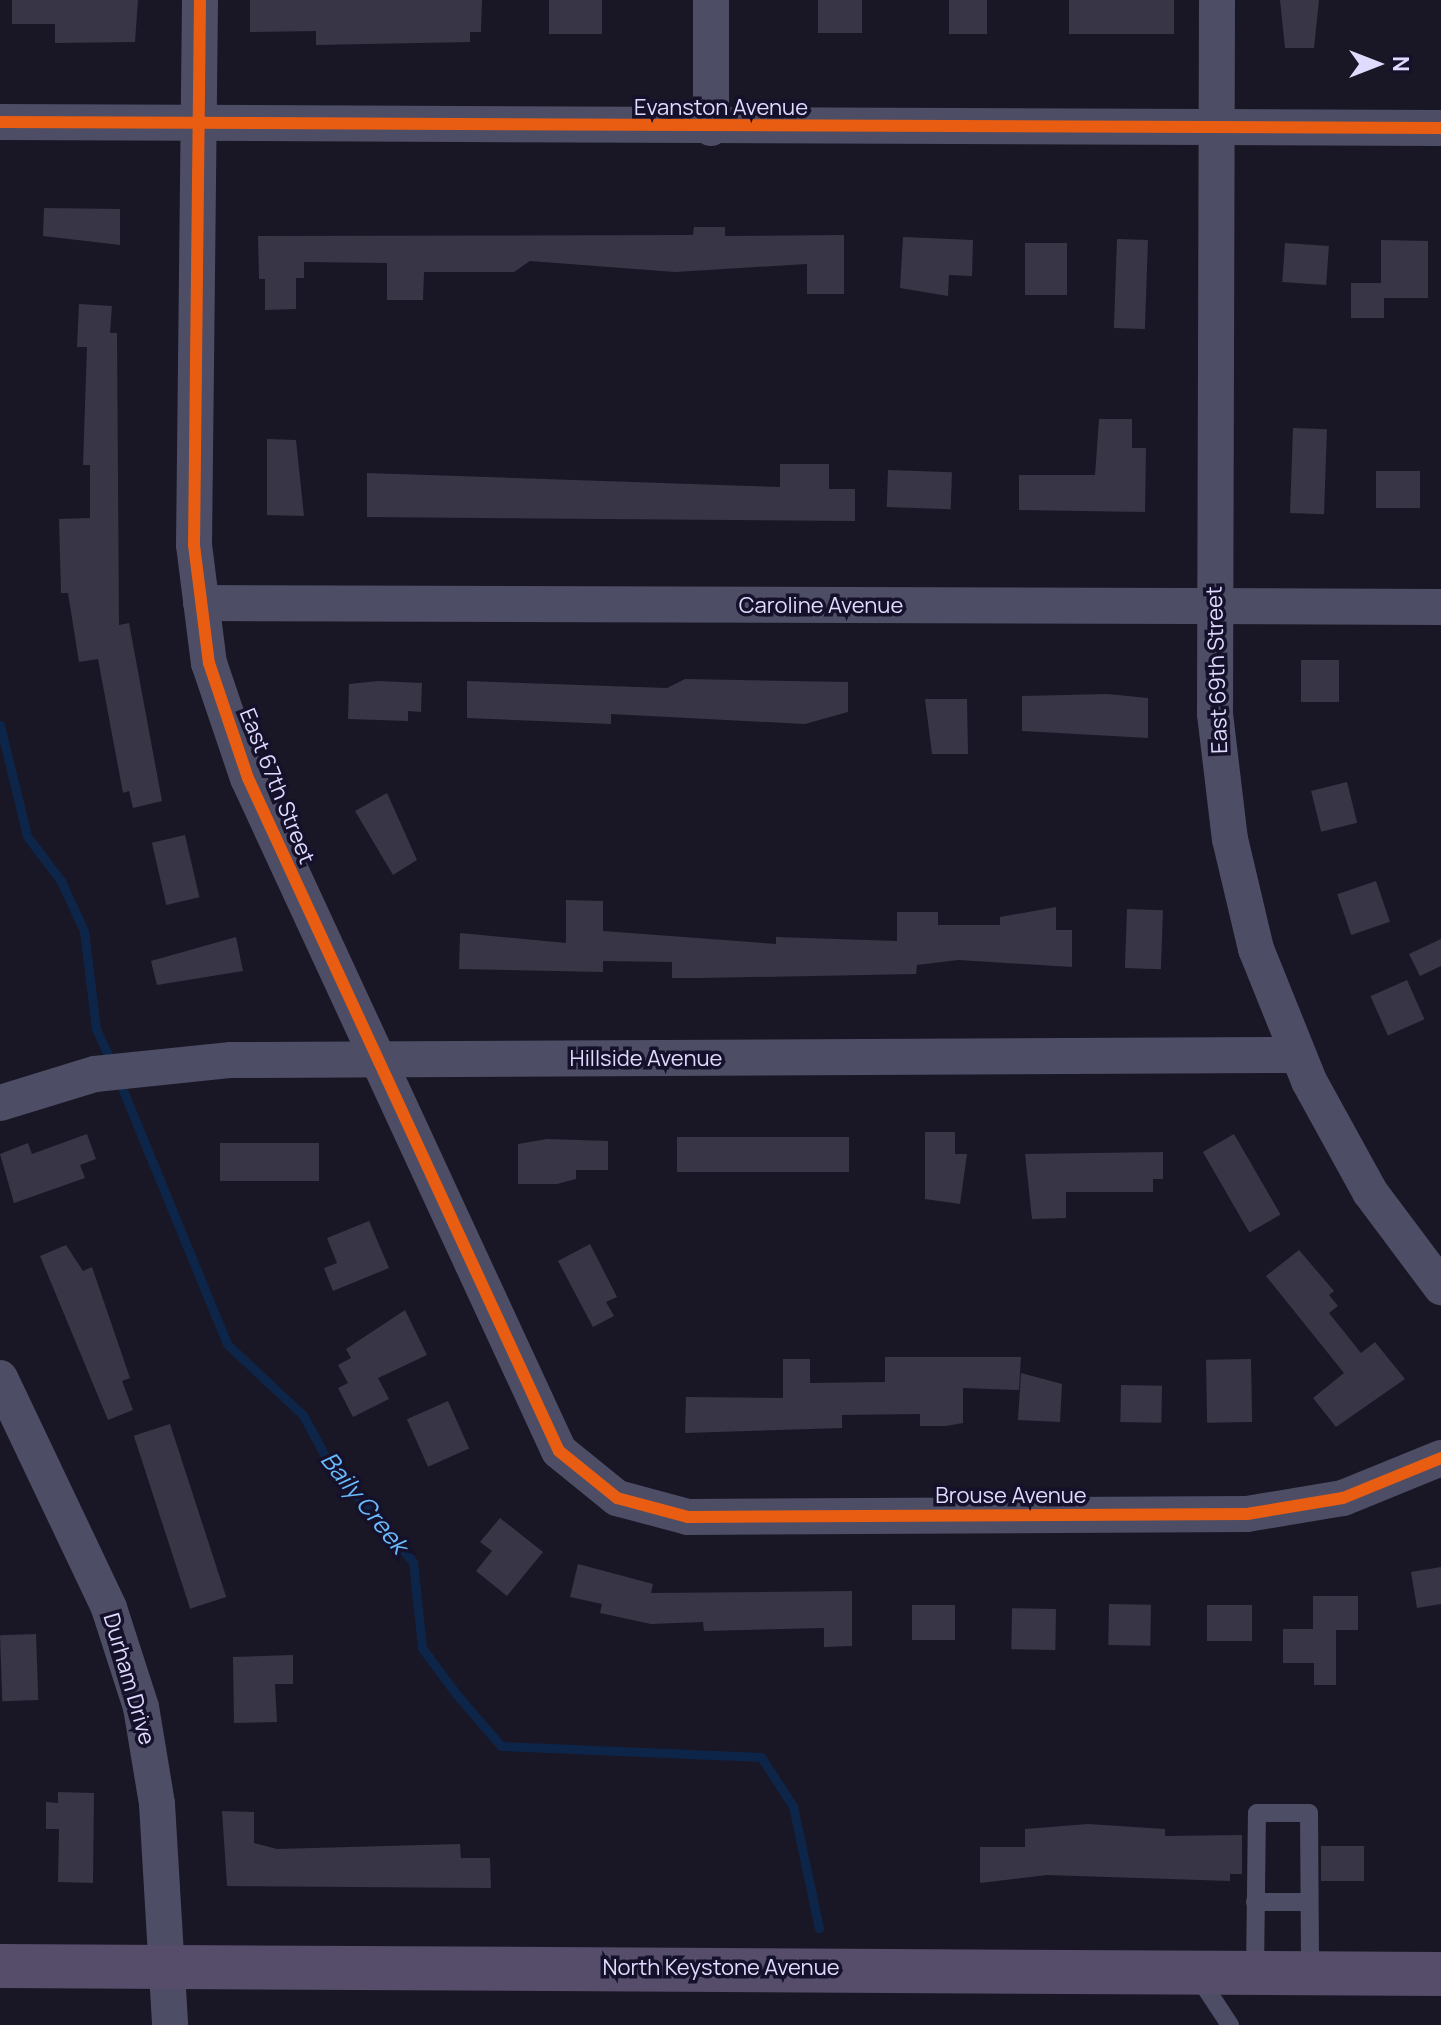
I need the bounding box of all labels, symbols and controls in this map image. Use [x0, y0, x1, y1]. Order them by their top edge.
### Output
north arrow [1337, 24, 1417, 104]
text: N [1386, 56, 1416, 72]
street label: Evanston Avenue [634, 95, 808, 121]
street label: East 69th Street [1201, 586, 1233, 754]
street label: Caroline Avenue [739, 593, 903, 619]
street label: East 67th Street [234, 705, 320, 867]
street label: Hillside Avenue [570, 1046, 722, 1072]
water label: Baily Creek [315, 1445, 415, 1559]
street label: Brouse Avenue [935, 1483, 1087, 1509]
street label: Durham Drive [98, 1610, 160, 1748]
street label: North Keystone Avenue [602, 1955, 840, 1981]

